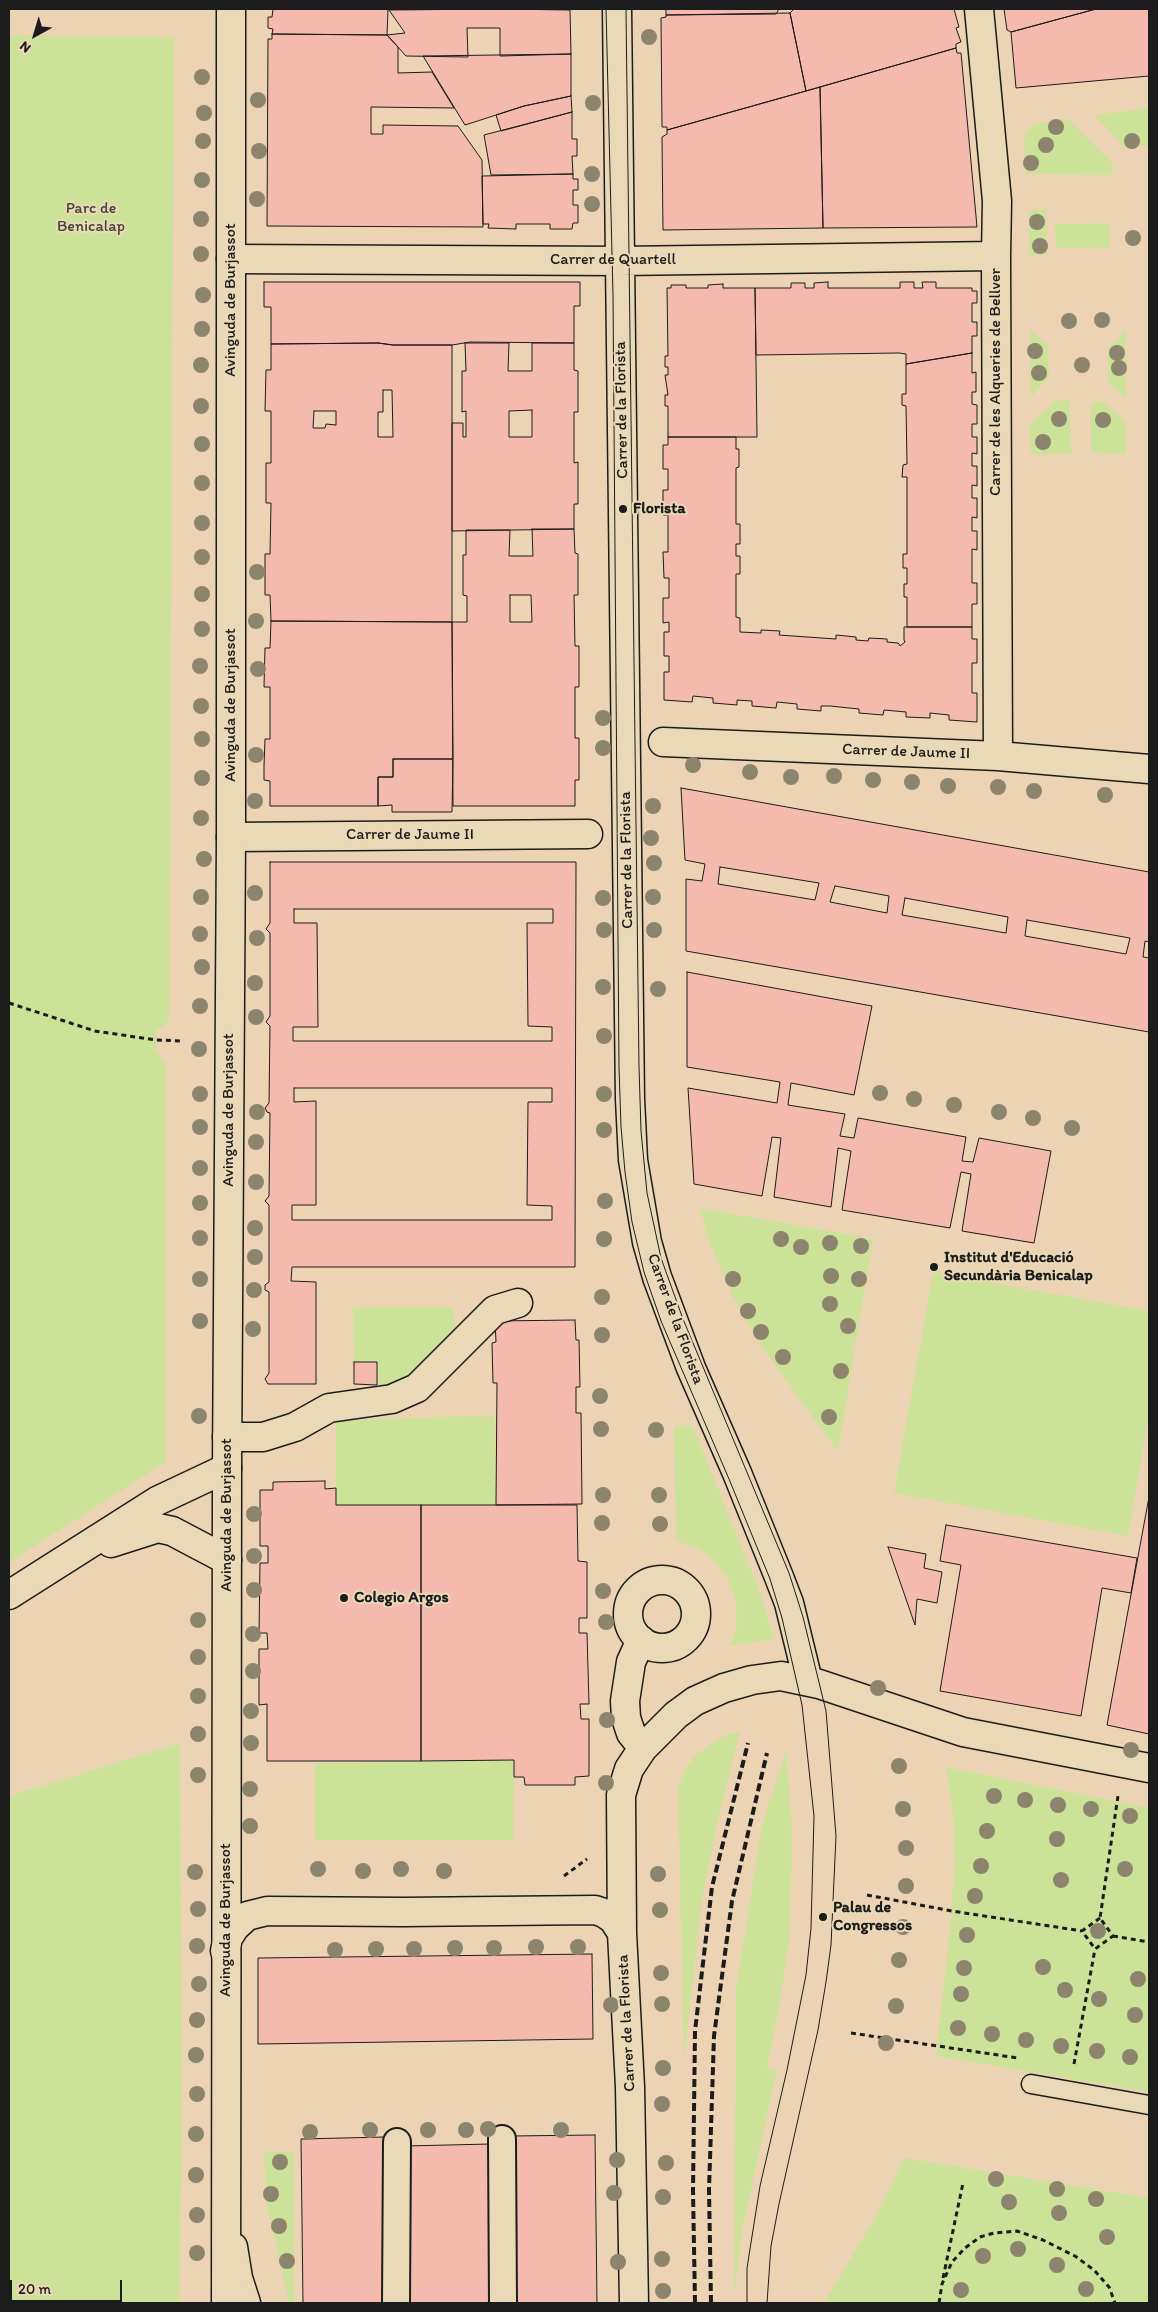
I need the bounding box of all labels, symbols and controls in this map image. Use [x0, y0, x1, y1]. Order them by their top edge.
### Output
north arrow [10, 10, 60, 60]
text: N [16, 37, 34, 57]
park label: Parc de Benicalap [57, 199, 125, 237]
street label: Avinguda de Burjassot [221, 223, 241, 377]
street label: Carrer de Quartell [550, 250, 676, 270]
street label: Carrer de les Alqueries de Bellver [986, 268, 1006, 496]
street label: Carrer de la Florista [611, 341, 633, 479]
place label: Florista [633, 499, 686, 519]
marker: Florista [617, 503, 629, 515]
street label: Avinguda de Burjassot [221, 628, 241, 782]
street label: Carrer de Jaume II [842, 740, 970, 764]
street label: Carrer de la Florista [616, 791, 638, 929]
street label: Carrer de Jaume II [346, 825, 474, 845]
street label: Avinguda de Burjassot [219, 1033, 239, 1187]
place label: Institut d'Educació Secundària Benicalap [944, 1248, 1093, 1286]
street label: Carrer de la Florista [642, 1251, 708, 1387]
marker: Institut d'Educació Secundària Benicalap [928, 1261, 940, 1273]
street label: Avinguda de Burjassot [217, 1438, 237, 1592]
place label: Colegio Argos [354, 1588, 449, 1608]
marker: Colegio Argos [338, 1592, 350, 1604]
street label: Avinguda de Burjassot [216, 1843, 236, 1997]
place label: Palau de Congressos [833, 1898, 912, 1936]
marker: Palau de Congressos [817, 1911, 829, 1923]
street label: Carrer de la Florista [614, 1954, 640, 2092]
scale bar [12, 2270, 125, 2302]
text: 20 m [18, 2280, 51, 2298]

